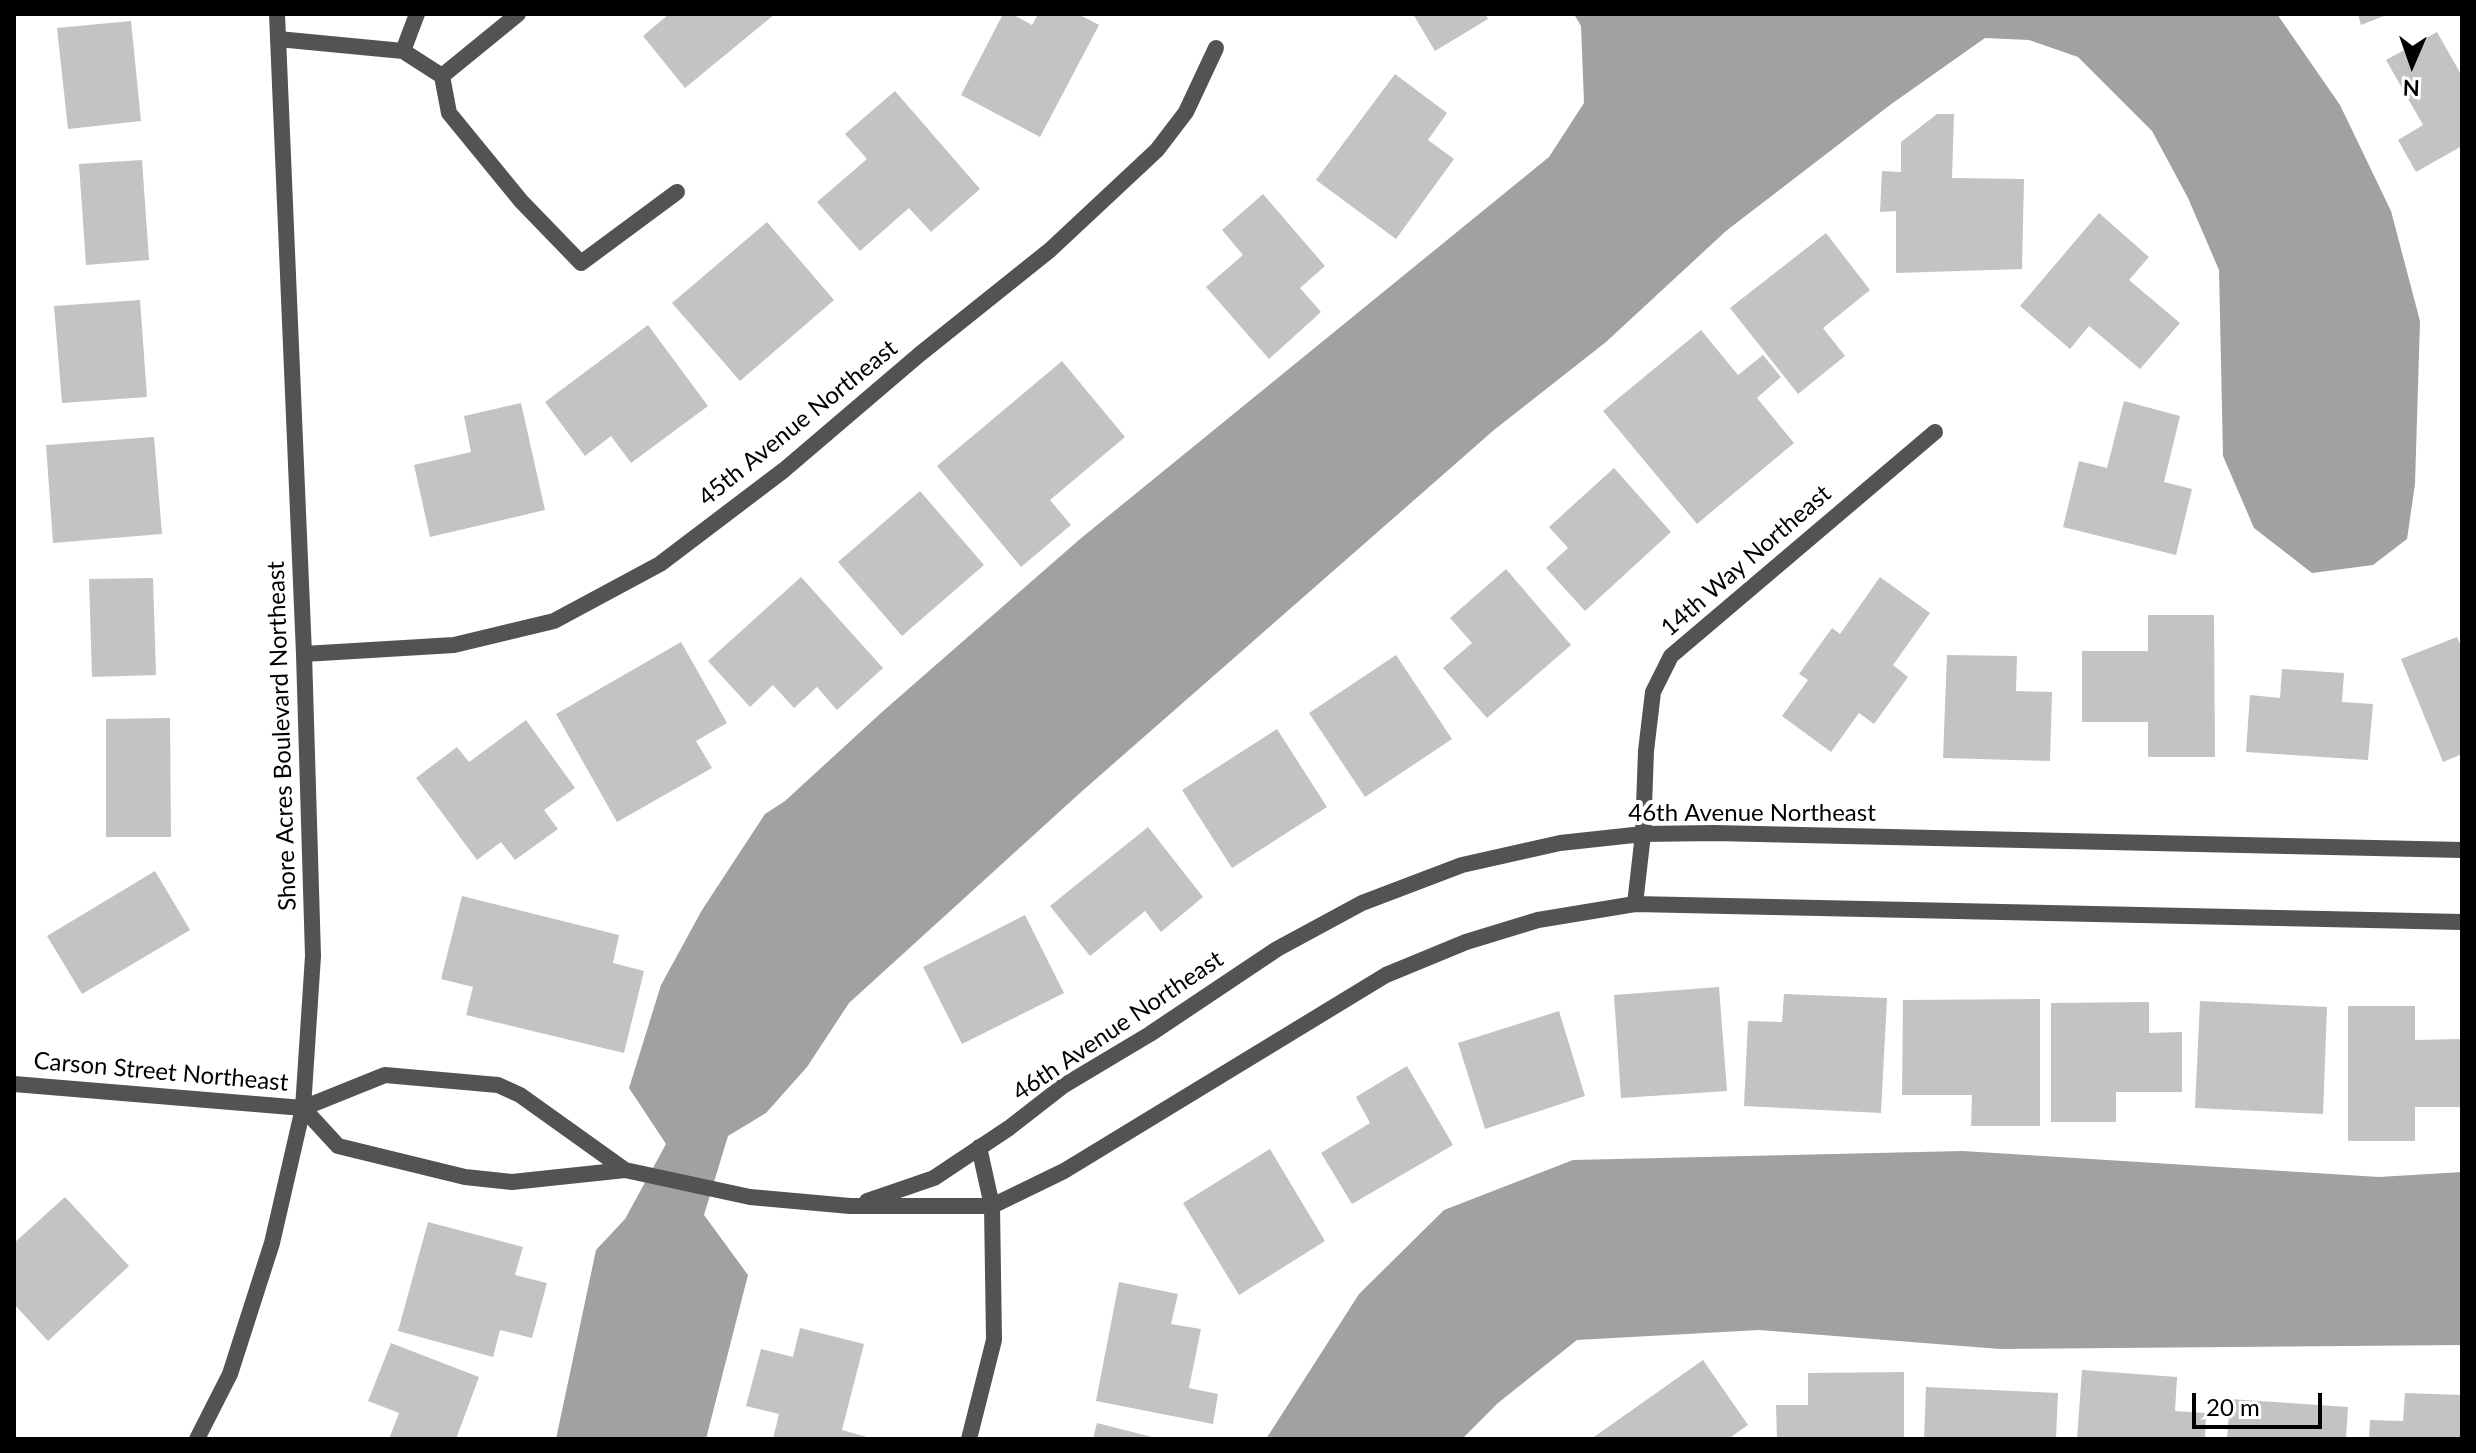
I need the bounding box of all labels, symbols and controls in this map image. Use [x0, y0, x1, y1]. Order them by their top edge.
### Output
north arrow [2372, 24, 2452, 104]
text: N [2402, 75, 2420, 102]
street label: 45th Avenue Northeast [693, 334, 903, 512]
street label: 14th Way Northeast [1655, 479, 1837, 643]
street label: Shore Acres Boulevard Northeast [262, 561, 302, 911]
street label: 46th Avenue Northeast [1628, 799, 1876, 827]
street label: 46th Avenue Northeast [1007, 945, 1229, 1107]
street label: Carson Street Northeast [33, 1047, 289, 1097]
scale bar [2196, 1377, 2326, 1427]
text: 20 m [2206, 1392, 2260, 1421]

